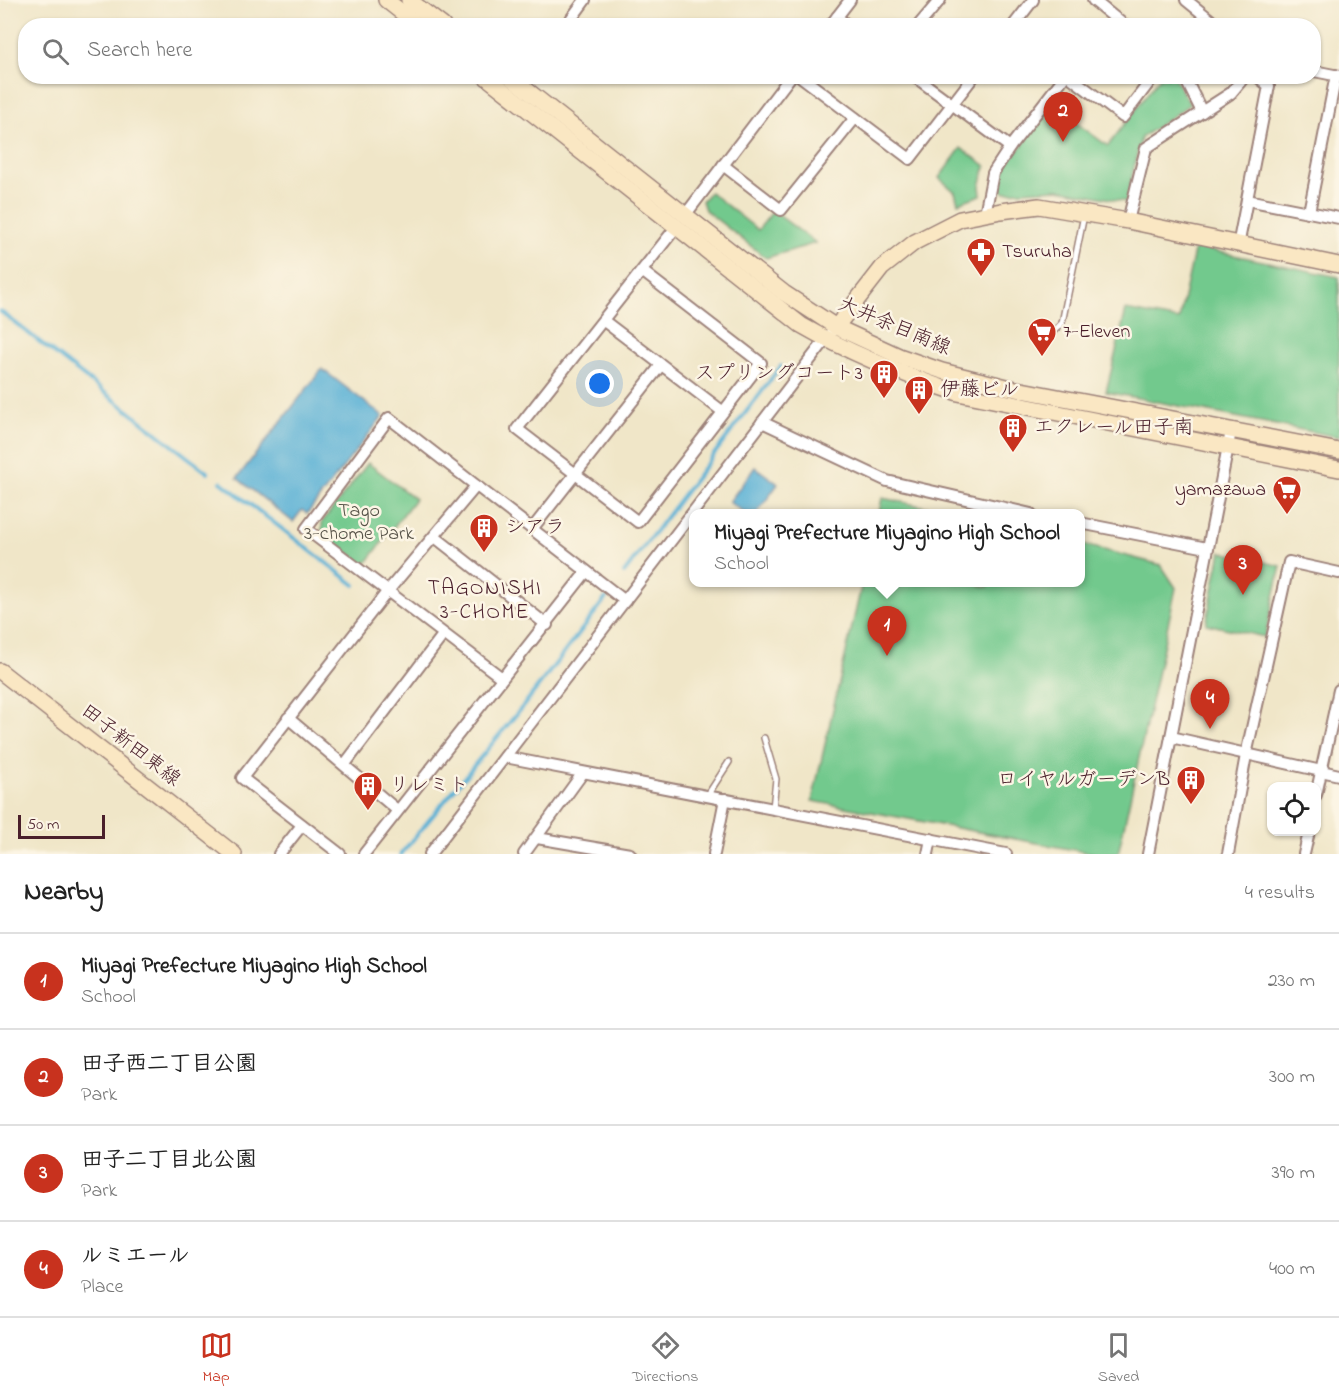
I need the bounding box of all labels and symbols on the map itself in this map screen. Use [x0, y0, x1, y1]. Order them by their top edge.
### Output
pin: 2 [1044, 92, 1082, 142]
pharmacy icon: Tsuruha [965, 236, 997, 278]
place label: Tsuruha [1002, 238, 1072, 267]
street label: 大井余目南線 [833, 290, 955, 364]
supermarket icon: 7-Eleven [1026, 316, 1058, 358]
place label: 7-Eleven [1063, 318, 1130, 347]
building icon: スプリングコート3 [868, 358, 900, 400]
place label: スプリングコート3 [695, 360, 863, 389]
your location [585, 369, 614, 398]
building icon: 伊藤ビル [903, 374, 935, 416]
place label: 伊藤ビル [940, 376, 1020, 405]
building icon: エクレール田子南 [997, 412, 1029, 454]
place label: エクレール田子南 [1034, 414, 1194, 443]
supermarket icon: yamazawa [1271, 474, 1303, 516]
place label: yamazawa [1175, 476, 1266, 505]
park label: Tago 3-chome Park [304, 497, 414, 549]
building icon: シアラ [468, 512, 500, 554]
place label: シアラ [505, 514, 565, 543]
pin: 3 [1224, 546, 1262, 595]
district label: TAGONISHI 3-CHOME [428, 574, 542, 628]
pin: 1 [868, 606, 906, 656]
pin: 4 [1190, 680, 1230, 729]
street label: 田子新田東線 [74, 698, 186, 794]
building icon: ロイヤルガーデンB [1175, 764, 1207, 806]
place label: ロイヤルガーデンB [997, 766, 1170, 795]
building icon: リレミト [352, 770, 384, 812]
place label: リレミト [389, 772, 469, 801]
scale bar [18, 812, 105, 840]

